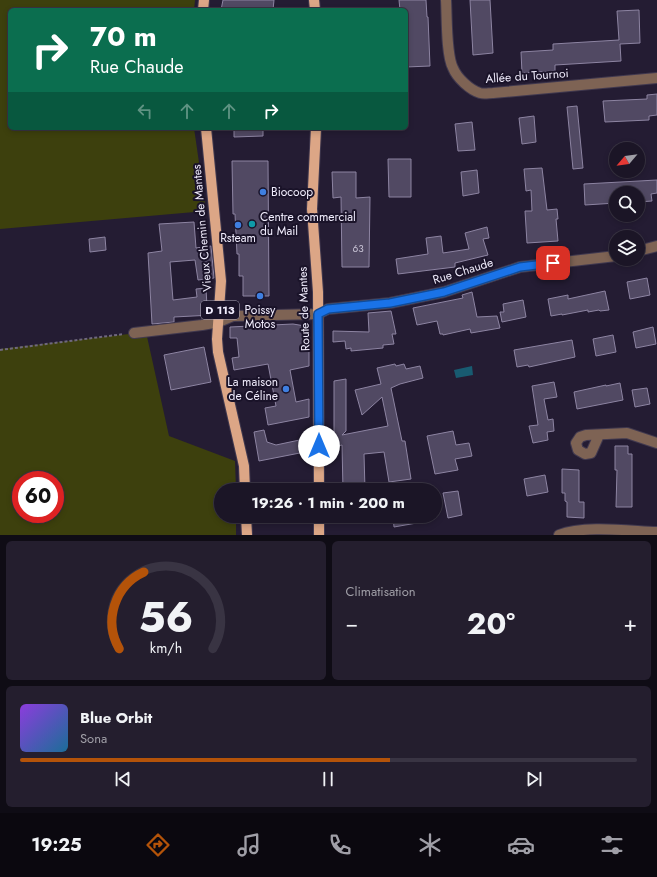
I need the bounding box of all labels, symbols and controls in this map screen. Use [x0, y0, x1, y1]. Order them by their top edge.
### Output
text: 70 m [90, 16, 157, 57]
icon: right [24, 24, 76, 76]
text: Rue Chaude [90, 54, 184, 80]
street label: Allée du Tournoi [485, 64, 569, 88]
icon: left [134, 100, 156, 122]
icon: ahead [176, 100, 198, 122]
icon: ahead [218, 100, 240, 122]
icon: right [260, 100, 282, 122]
north arrow [609, 142, 645, 178]
map controls [609, 142, 645, 266]
street label: Vieux Chemin de Mantes [187, 164, 217, 292]
place label: Biocoop [271, 183, 313, 201]
button: search [609, 186, 645, 222]
marker: Biocoop [258, 187, 268, 197]
place label: Centre commercial du Mail [260, 208, 356, 240]
marker: Centre commercial du Mail [247, 219, 257, 229]
marker: Rsteam [233, 220, 243, 230]
place label: Rsteam [220, 229, 256, 247]
button: layers [609, 230, 645, 266]
house number: 63 [352, 241, 364, 256]
pin [536, 246, 570, 280]
icon: arrive [542, 252, 564, 274]
street label: Rue Chaude [431, 253, 495, 289]
street label: Route de Mantes [294, 266, 314, 352]
marker: Poissy Motos [255, 291, 265, 301]
road number: D 113 [201, 301, 239, 319]
place label: Poissy Motos [245, 301, 276, 333]
place label: La maison de Céline [227, 373, 278, 405]
marker: La maison de Céline [281, 384, 291, 394]
position arrow [298, 425, 340, 467]
speed limit sign: 60 [12, 471, 64, 523]
text: 19:26 · 1 min · 200 m [251, 492, 405, 514]
text: Climatisation [346, 582, 416, 601]
text: 56 [138, 586, 193, 647]
text: 20° [467, 602, 515, 645]
text: − [346, 607, 358, 639]
text: + [623, 607, 637, 639]
text: km/h [150, 637, 182, 657]
text: Blue Orbit [80, 707, 152, 729]
text: Sona [80, 729, 107, 748]
icon: previous [112, 768, 134, 790]
icon: pause [317, 768, 339, 790]
icon: next [523, 768, 545, 790]
icon: directions [144, 831, 172, 859]
icon: music [235, 831, 263, 859]
icon: phone [326, 831, 354, 859]
icon: climate [416, 831, 444, 859]
icon: car [507, 831, 535, 859]
icon: filters [598, 831, 626, 859]
text: 19:25 [31, 832, 82, 858]

